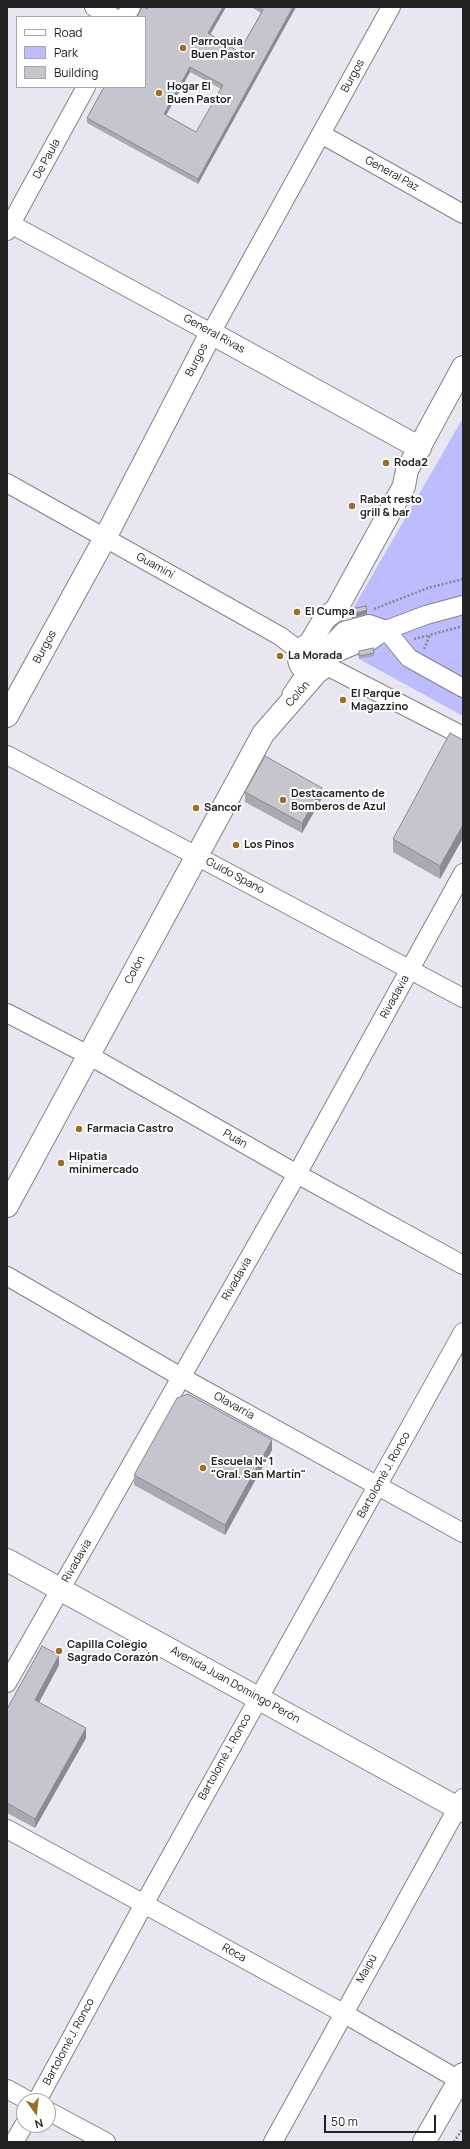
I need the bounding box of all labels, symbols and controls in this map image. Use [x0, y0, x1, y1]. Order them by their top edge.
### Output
legend [16, 16, 146, 88]
text: Road [54, 24, 82, 41]
place label: Parroquia Buen Pastor [191, 35, 255, 61]
marker: Parroquia Buen Pastor [178, 43, 188, 53]
text: Park [54, 44, 78, 61]
street label: Burgos [339, 57, 367, 95]
text: Building [54, 64, 98, 81]
place label: Hogar El Buen Pastor [167, 80, 231, 106]
marker: Hogar El Buen Pastor [154, 88, 164, 98]
street label: De Paula [31, 137, 63, 181]
street label: General Paz [363, 154, 421, 194]
street label: General Rivas [181, 312, 247, 356]
street label: Burgos [183, 341, 211, 379]
place label: Roda2 [394, 456, 428, 470]
marker: Roda2 [381, 458, 391, 468]
place label: Rabat resto grill & bar [360, 493, 422, 519]
marker: Rabat resto grill & bar [347, 501, 357, 511]
street label: Guaminí [134, 550, 176, 582]
place label: El Cumpa [305, 605, 355, 619]
marker: El Cumpa [292, 607, 302, 617]
street label: Burgos [31, 628, 59, 666]
place label: La Morada [288, 649, 342, 663]
marker: La Morada [275, 651, 285, 661]
street label: Colón [283, 678, 313, 710]
place label: El Parque Magazzino [351, 687, 408, 713]
marker: El Parque Magazzino [338, 695, 348, 705]
place label: Destacamento de Bomberos de Azul [291, 787, 386, 813]
marker: Destacamento de Bomberos de Azul [278, 795, 288, 805]
place label: Sancor [204, 801, 242, 815]
marker: Sancor [191, 803, 201, 813]
place label: Los Pinos [244, 838, 294, 852]
marker: Los Pinos [231, 840, 241, 850]
street label: Guido Spano [203, 855, 267, 897]
street label: Colón [122, 954, 148, 986]
street label: Rivadavia [378, 973, 412, 1021]
place label: Farmacia Castro [87, 1122, 174, 1136]
marker: Farmacia Castro [74, 1124, 84, 1134]
street label: Puán [221, 1127, 249, 1151]
place label: Hipatia minimercado [69, 1150, 139, 1176]
marker: Hipatia minimercado [56, 1158, 66, 1168]
street label: Rivadavia [219, 1255, 255, 1303]
street label: Olavarría [211, 1389, 257, 1423]
street label: Bartolomé J. Ronco [355, 1430, 413, 1520]
place label: Escuela Nº 1 "Gral. San Martín" [211, 1455, 306, 1481]
marker: Escuela Nº 1 "Gral. San Martín" [198, 1463, 208, 1473]
street label: Rivadavia [59, 1537, 95, 1585]
place label: Capilla Colegio Sagrado Corazón [67, 1638, 158, 1664]
street label: Avenida Juan Domingo Perón [168, 1644, 302, 1726]
marker: Capilla Colegio Sagrado Corazón [54, 1646, 64, 1656]
street label: Bartolomé J. Ronco [196, 1712, 254, 1802]
street label: Roca [220, 1941, 248, 1965]
street label: Maipú [354, 1952, 380, 1986]
street label: Bartolomé J. Ronco [41, 1996, 97, 2088]
north arrow [16, 2093, 56, 2133]
scale bar [326, 2107, 438, 2133]
text: 50 m [331, 2113, 358, 2130]
text: N [33, 2116, 45, 2132]

